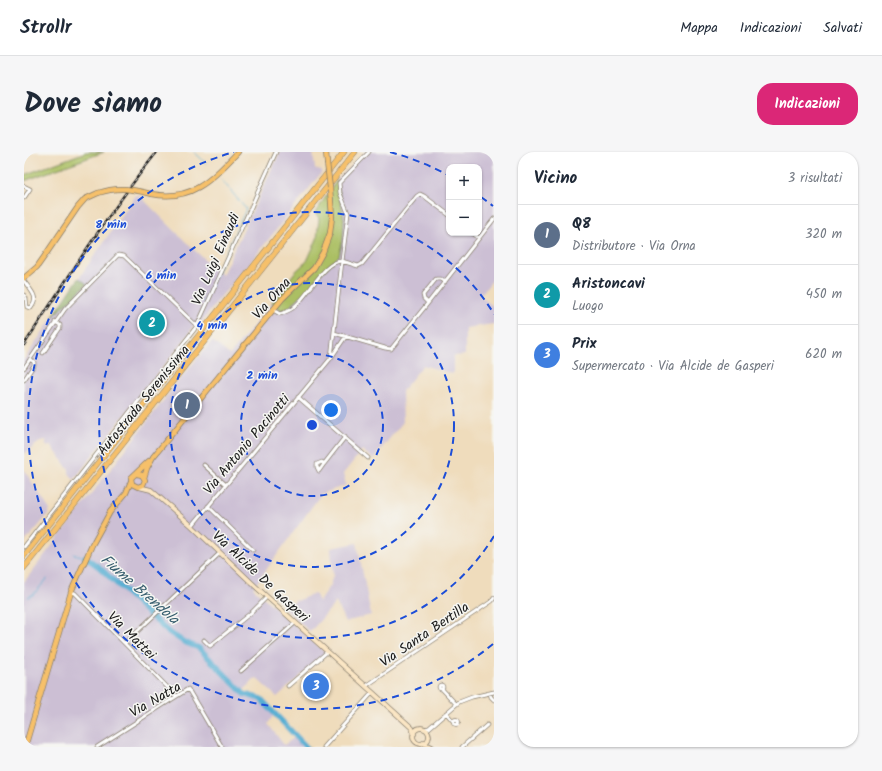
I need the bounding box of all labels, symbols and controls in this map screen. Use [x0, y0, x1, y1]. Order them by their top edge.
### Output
text: Strollr [20, 13, 72, 43]
text: Mappa [680, 17, 718, 39]
text: Indicazioni [740, 17, 801, 39]
text: Salvati [823, 17, 862, 39]
text: Dove siamo [24, 82, 162, 127]
button: Indicazioni [757, 83, 858, 125]
map controls [446, 164, 482, 236]
button: + [446, 164, 482, 200]
text: Vicino [534, 165, 577, 192]
text: 3 risultati [788, 168, 842, 189]
button: − [446, 200, 482, 236]
street label: Via Luigi Einaudi [186, 209, 246, 309]
text: Q8 [572, 212, 591, 236]
text: 8 min [95, 215, 127, 234]
text: 1 [545, 224, 549, 245]
text: 320 m [805, 224, 842, 245]
text: Distributore · Via Orna [572, 236, 696, 257]
text: 6 min [146, 266, 177, 285]
text: Aristoncavi [572, 272, 645, 296]
street label: Via Orna [247, 273, 297, 325]
text: 2 [543, 284, 551, 305]
text: 450 m [806, 284, 842, 305]
text: Luogo [572, 296, 603, 317]
pin: 2 [139, 308, 165, 338]
text: 4 min [197, 316, 228, 335]
text: Prix [572, 332, 597, 356]
street label: Autostrada Serenissima [92, 340, 195, 461]
text: 3 [543, 344, 551, 365]
text: 620 m [805, 344, 842, 365]
text: Supermercato · Via Alcide de Gasperi [572, 356, 774, 377]
text: 2 min [246, 366, 278, 385]
street label: Via Antonio Pacinotti [198, 389, 296, 500]
pin: 1 [174, 390, 200, 420]
your location [321, 400, 341, 420]
centre of rings [305, 418, 319, 432]
street label: Via Alcide De Gasperi [207, 526, 315, 628]
water label: Fiume Brendola [95, 549, 185, 631]
street label: Via Santa Bertilla [375, 597, 474, 673]
street label: Via Mattei [102, 606, 161, 666]
pin: 3 [303, 671, 329, 701]
street label: Via Natta [126, 676, 185, 723]

